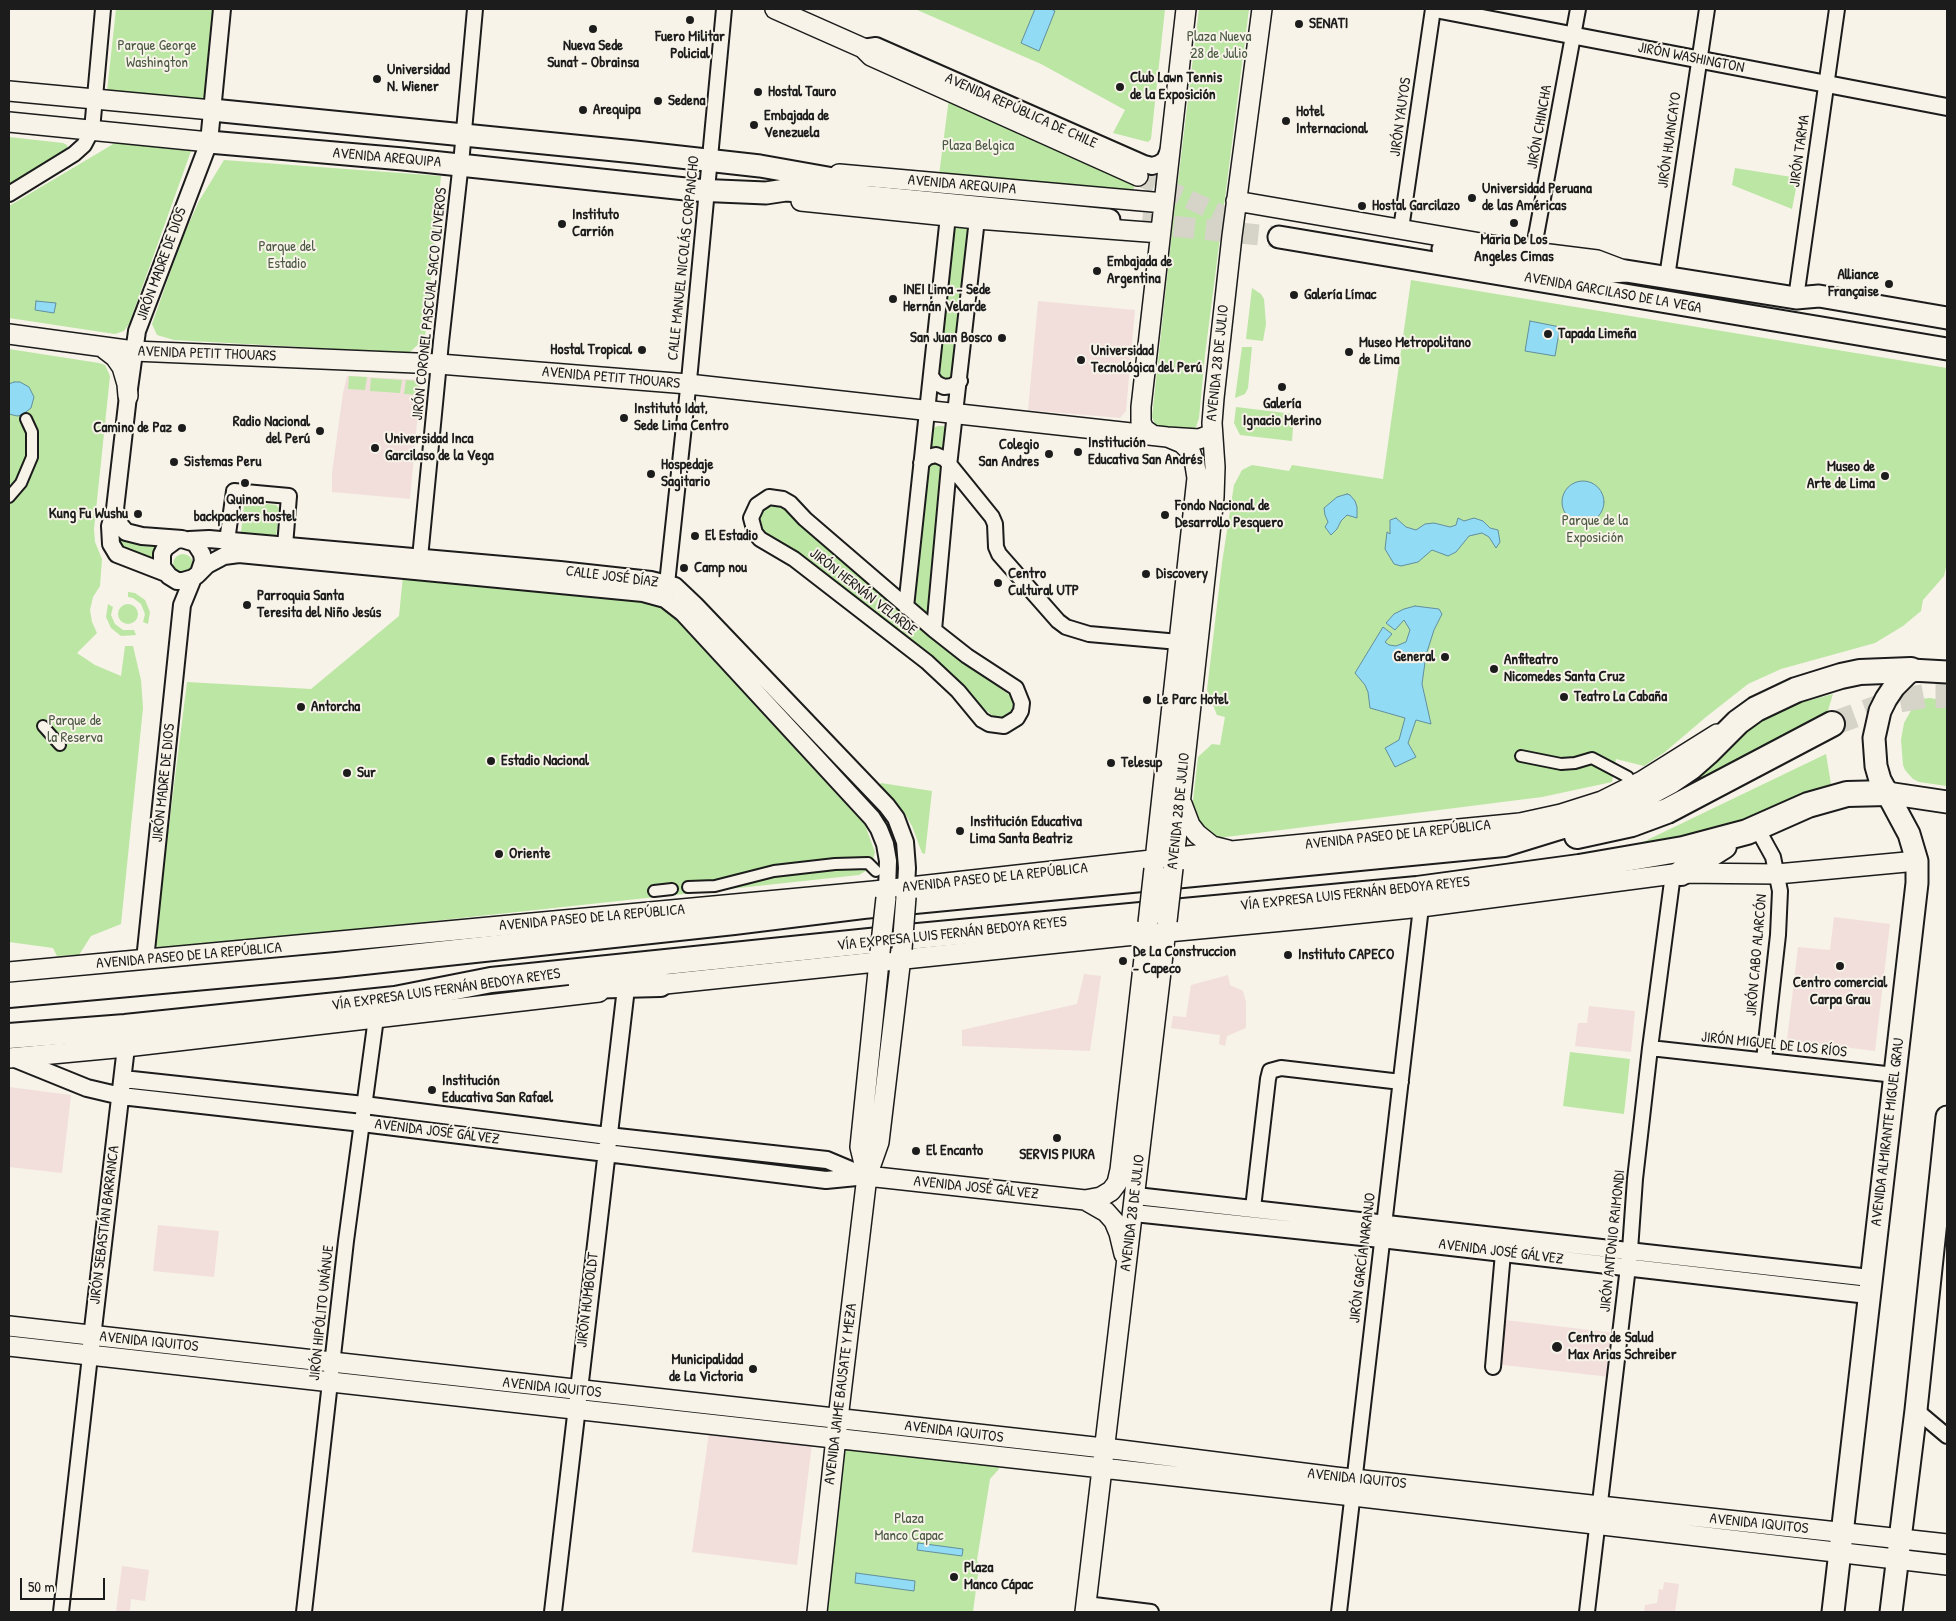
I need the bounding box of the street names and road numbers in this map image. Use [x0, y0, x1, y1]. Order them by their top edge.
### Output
street label: JIRÓN WASHINGTON [1636, 39, 1746, 77]
street label: AVENIDA REPÚBLICA DE CHILE [942, 69, 1100, 153]
street label: JIRÓN YAUYOS [1387, 76, 1415, 158]
street label: JIRÓN CHINCHA [1524, 84, 1556, 170]
street label: JIRÓN HUANCAYO [1654, 91, 1686, 189]
street label: JIRÓN TARMA [1786, 114, 1814, 188]
street label: AVENIDA AREQUIPA [332, 144, 442, 172]
street label: CALLE MANUEL NICOLÁS CORPANCHO [664, 155, 704, 361]
street label: AVENIDA AREQUIPA [907, 171, 1017, 199]
street label: JIRÓN CORONEL PASCUAL SACO OLIVEROS [409, 187, 451, 421]
street label: JIRÓN MADRE DE DIOS [133, 205, 191, 323]
street label: AVENIDA GARCILASO DE LA VEGA [1523, 269, 1703, 317]
street label: AVENIDA 28 DE JULIO [1203, 304, 1233, 422]
street label: AVENIDA PETIT THOUARS [138, 343, 276, 365]
street label: AVENIDA PETIT THOUARS [541, 363, 681, 393]
street label: JIRÓN HERNÁN VELARDE [806, 544, 920, 640]
street label: CALLE JOSÉ DÍAZ [565, 562, 659, 592]
street label: JIRÓN MADRE DE DIOS [149, 723, 179, 843]
street label: AVENIDA 28 DE JULIO [1164, 752, 1194, 870]
street label: AVENIDA PASEO DE LA REPÚBLICA [1304, 816, 1492, 854]
street label: AVENIDA PASEO DE LA REPÚBLICA [901, 859, 1089, 897]
street label: VÍA EXPRESA LUIS FERNÁN BEDOYA REYES [1239, 873, 1471, 915]
street label: JIRÓN CABO ALARCÓN [1743, 893, 1771, 1017]
street label: AVENIDA PASEO DE LA REPÚBLICA [498, 901, 686, 935]
street label: VÍA EXPRESA LUIS FERNÁN BEDOYA REYES [836, 913, 1068, 955]
street label: AVENIDA PASEO DE LA REPÚBLICA [95, 939, 283, 973]
street label: VÍA EXPRESA LUIS FERNÁN BEDOYA REYES [330, 965, 562, 1015]
street label: JIRÓN MIGUEL DE LOS RÍOS [1700, 1028, 1848, 1062]
street label: AVENIDA ALMIRANTE MIGUEL GRAU [1868, 1037, 1908, 1227]
street label: AVENIDA JOSÉ GÁLVEZ [374, 1115, 500, 1149]
street label: JIRÓN SEBASTIÁN BARRANCA [86, 1145, 124, 1305]
street label: AVENIDA 28 DE JULIO [1117, 1154, 1149, 1272]
street label: JIRÓN ANTONIO RAIMONDI [1597, 1169, 1629, 1313]
street label: AVENIDA JOSÉ GÁLVEZ [913, 1172, 1039, 1204]
street label: JIRÓN GARCÍA NARANJO [1346, 1192, 1380, 1324]
street label: AVENIDA JOSÉ GÁLVEZ [1438, 1235, 1564, 1269]
street label: JIRÓN HIPÓLITO UNÁNUE [306, 1244, 338, 1382]
street label: JIRÓN HUMBOLDT [573, 1251, 603, 1349]
street label: AVENIDA JAIME BAUSATE Y MEZA [821, 1302, 861, 1486]
street label: AVENIDA IQUITOS [99, 1328, 199, 1356]
street label: AVENIDA IQUITOS [502, 1374, 602, 1402]
street label: AVENIDA IQUITOS [904, 1417, 1004, 1447]
street label: AVENIDA IQUITOS [1307, 1465, 1407, 1493]
street label: AVENIDA IQUITOS [1709, 1510, 1809, 1538]

